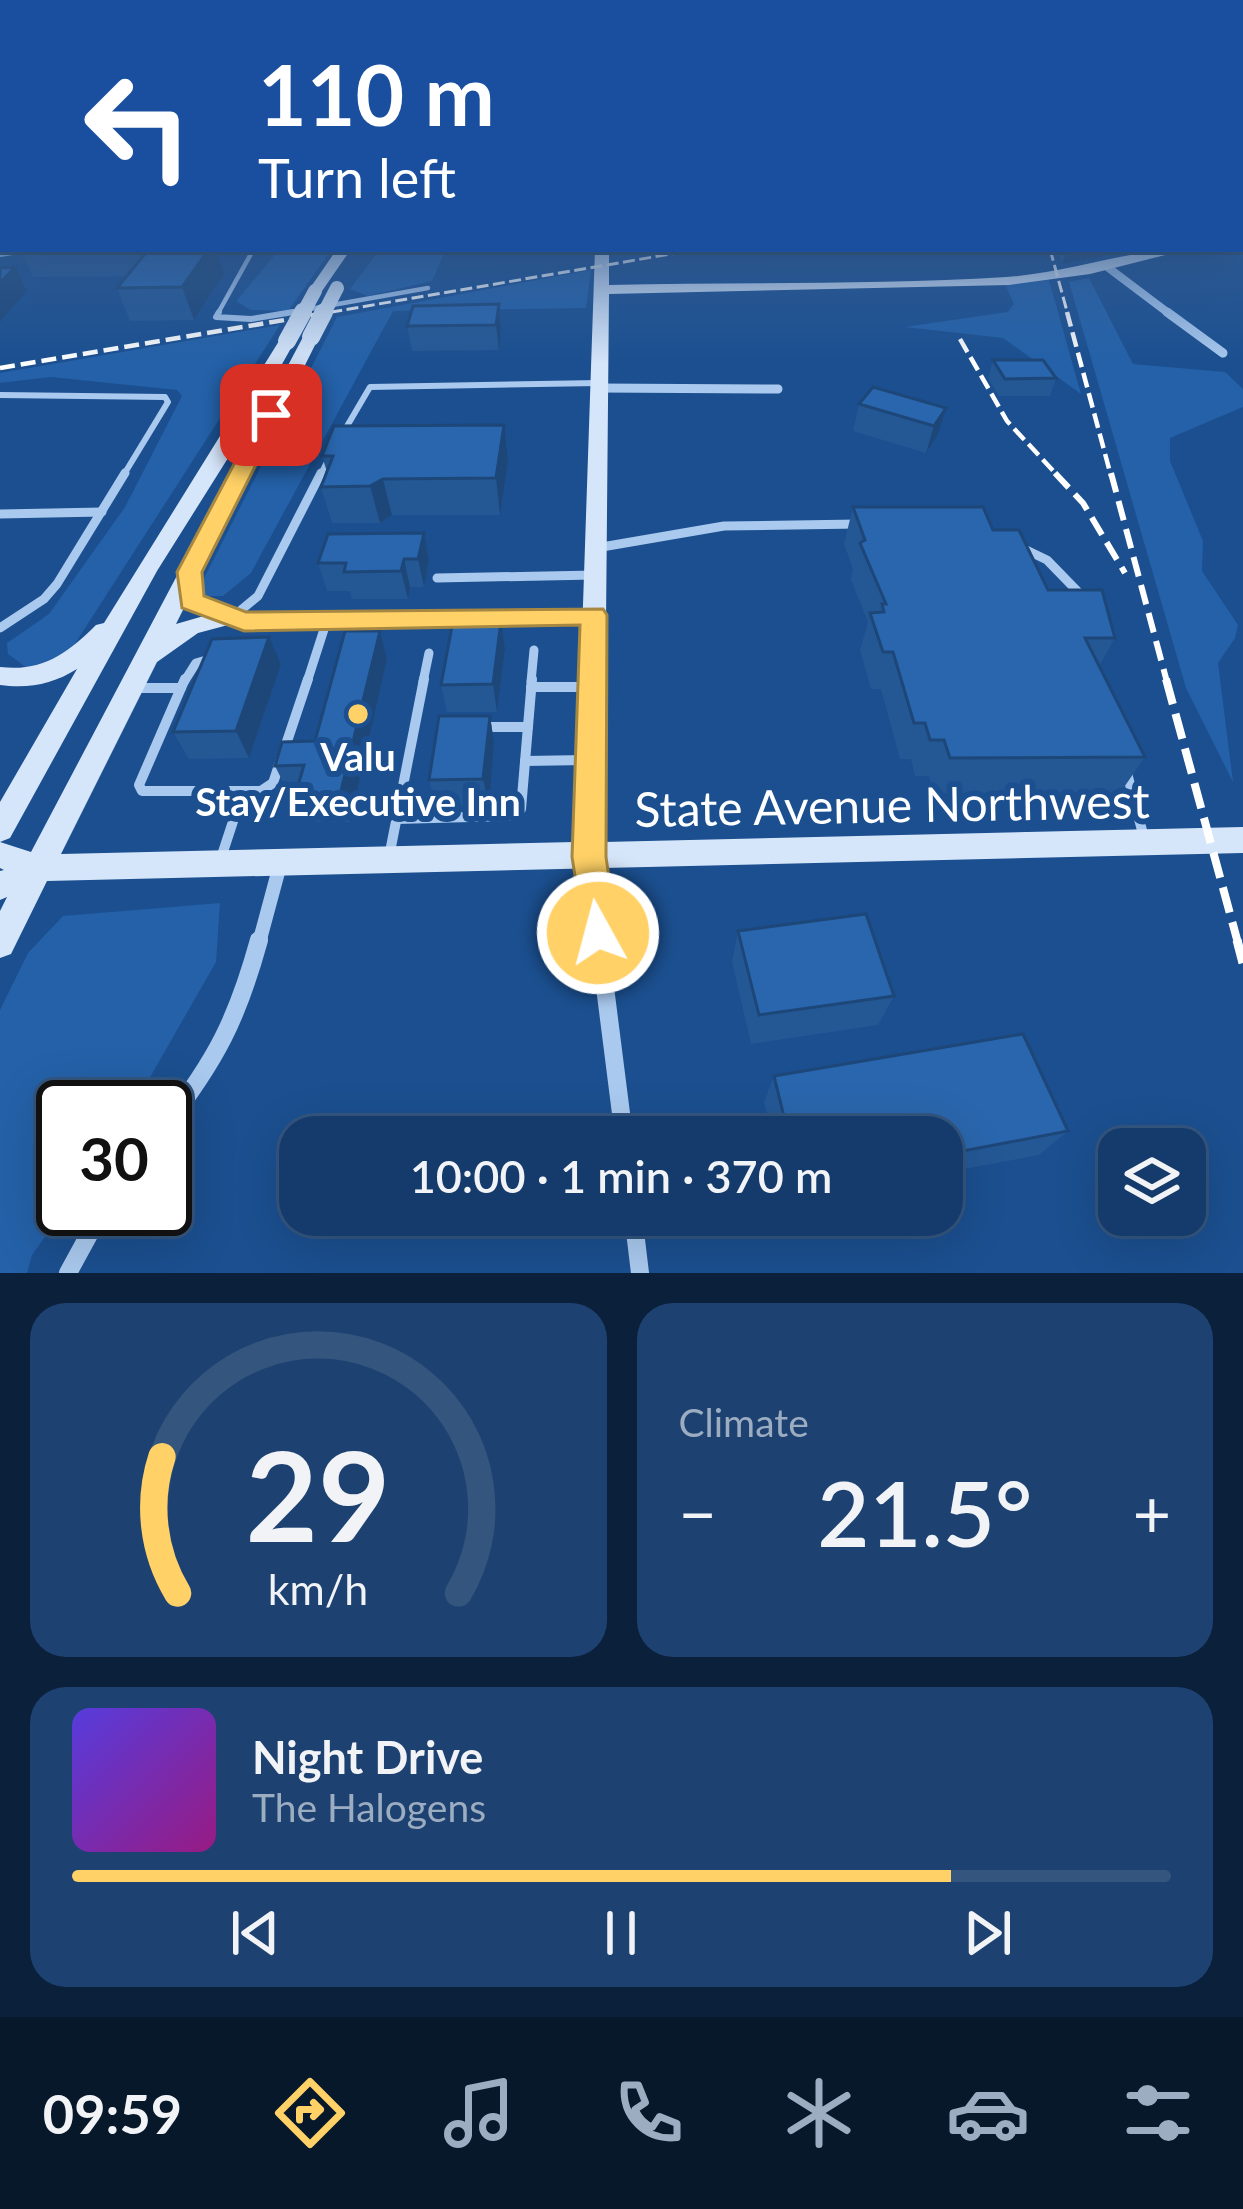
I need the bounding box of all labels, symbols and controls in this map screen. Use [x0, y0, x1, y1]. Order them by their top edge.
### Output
text: 110 m [258, 43, 495, 144]
icon: left [60, 48, 216, 204]
text: Turn left [258, 145, 456, 210]
pin [220, 364, 322, 466]
icon: arrive [238, 382, 304, 448]
marker: Valu Stay/Executive Inn [345, 701, 371, 727]
place label: Valu Stay/Executive Inn [195, 733, 521, 824]
street label: State Avenue Northwest [634, 771, 1150, 837]
position arrow [535, 870, 661, 996]
speed limit sign: 30 [36, 1080, 192, 1236]
map controls [1098, 1128, 1206, 1236]
button: layers [1098, 1128, 1206, 1236]
text: 10:00 · 1 min · 370 m [410, 1149, 832, 1203]
text: Climate [679, 1399, 809, 1445]
text: 29 [246, 1419, 391, 1569]
text: 21.5° [817, 1458, 1032, 1566]
text: − [679, 1473, 717, 1552]
text: + [1133, 1473, 1171, 1552]
text: km/h [268, 1563, 368, 1614]
text: Night Drive [252, 1730, 483, 1784]
text: The Halogens [252, 1784, 486, 1830]
icon: previous [222, 1900, 288, 1966]
icon: pause [588, 1900, 654, 1966]
icon: next [955, 1900, 1021, 1966]
icon: directions [268, 2071, 352, 2155]
icon: music [437, 2071, 521, 2155]
icon: phone [607, 2071, 691, 2155]
icon: climate [777, 2071, 861, 2155]
icon: car [946, 2071, 1030, 2155]
icon: filters [1116, 2071, 1200, 2155]
text: 09:59 [43, 2081, 182, 2146]

